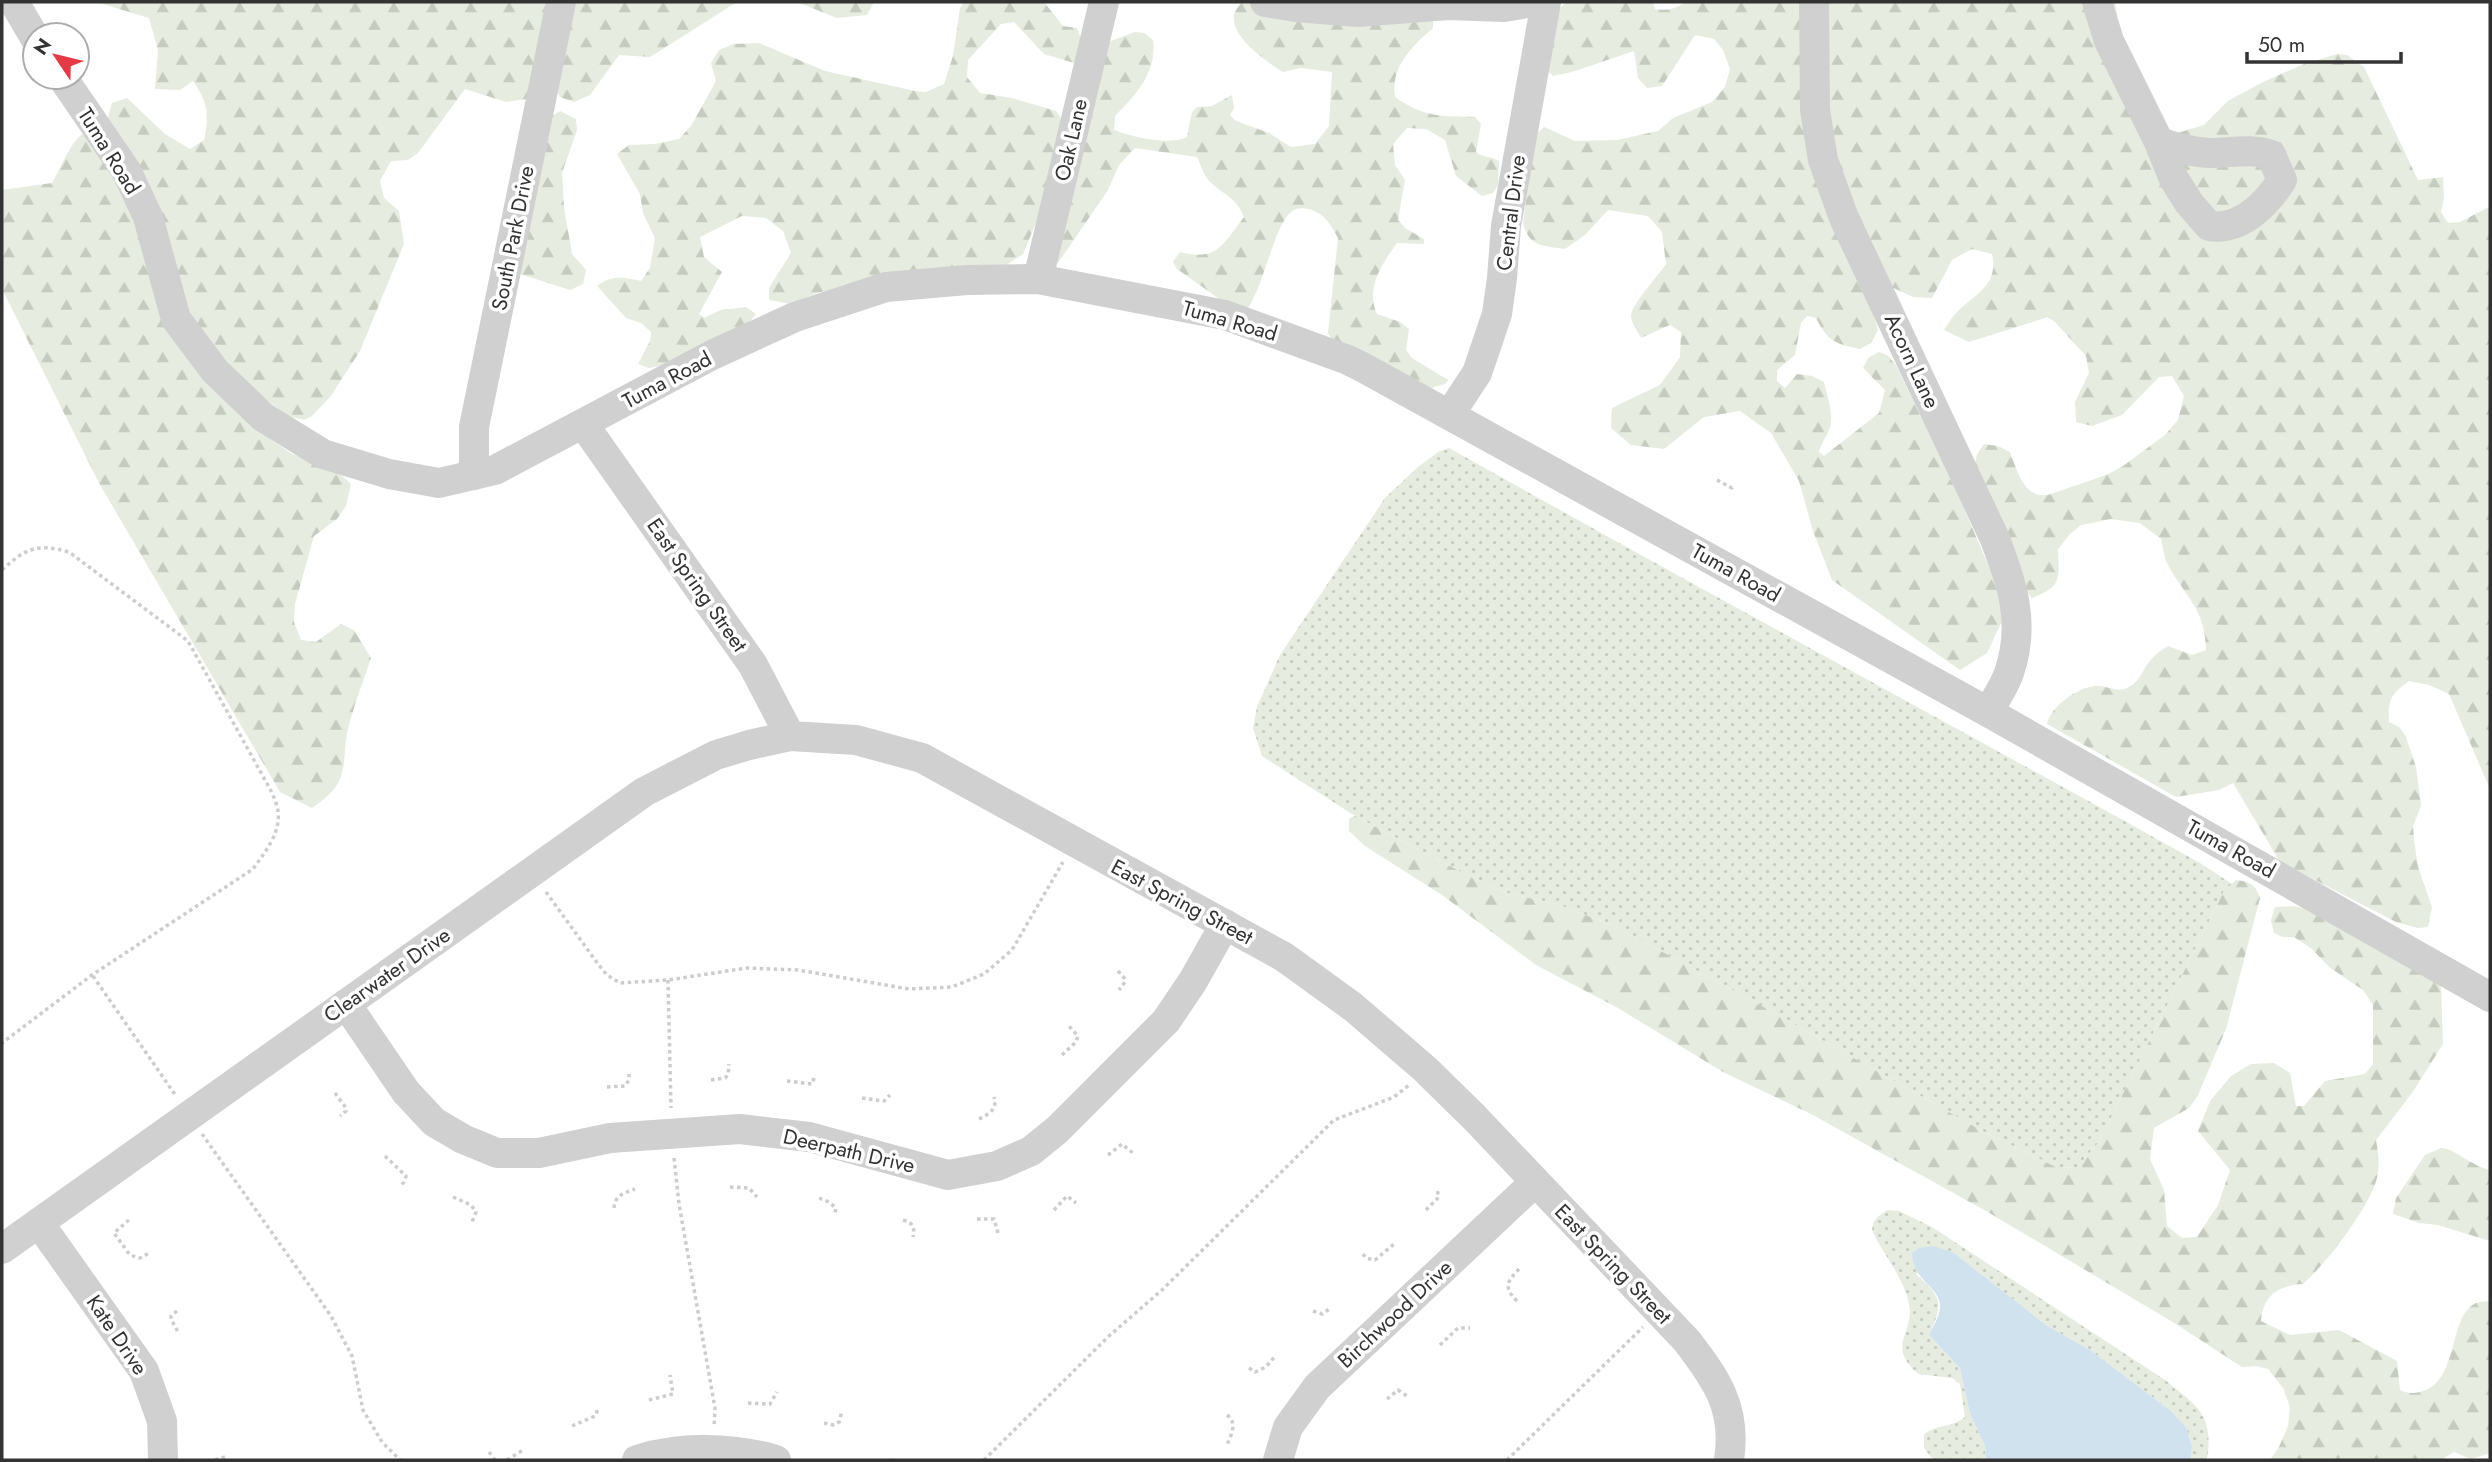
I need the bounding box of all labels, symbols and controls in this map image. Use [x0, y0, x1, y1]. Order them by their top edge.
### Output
north arrow [21, 21, 91, 91]
scale bar [2247, 21, 2401, 65]
text: 50 m [2258, 30, 2305, 60]
text: N [27, 33, 58, 60]
street label: Oak Lane [1047, 96, 1095, 184]
street label: Tuma Road [71, 102, 147, 200]
street label: Central Drive [1489, 153, 1533, 273]
street label: South Park Drive [484, 163, 542, 313]
street label: Tuma Road [1179, 293, 1281, 349]
street label: Acorn Lane [1877, 309, 1947, 413]
street label: Tuma Road [617, 344, 717, 416]
street label: East Spring Street [640, 512, 754, 658]
street label: Tuma Road [1686, 536, 1786, 610]
street label: Tuma Road [2181, 812, 2281, 886]
street label: East Spring Street [1106, 852, 1258, 952]
street label: Clearwater Drive [318, 920, 457, 1030]
street label: Deerpath Drive [780, 1121, 918, 1181]
street label: East Spring Street [1548, 1197, 1678, 1331]
street label: Birchwood Drive [1331, 1253, 1459, 1375]
street label: Kate Drive [79, 1289, 155, 1381]

